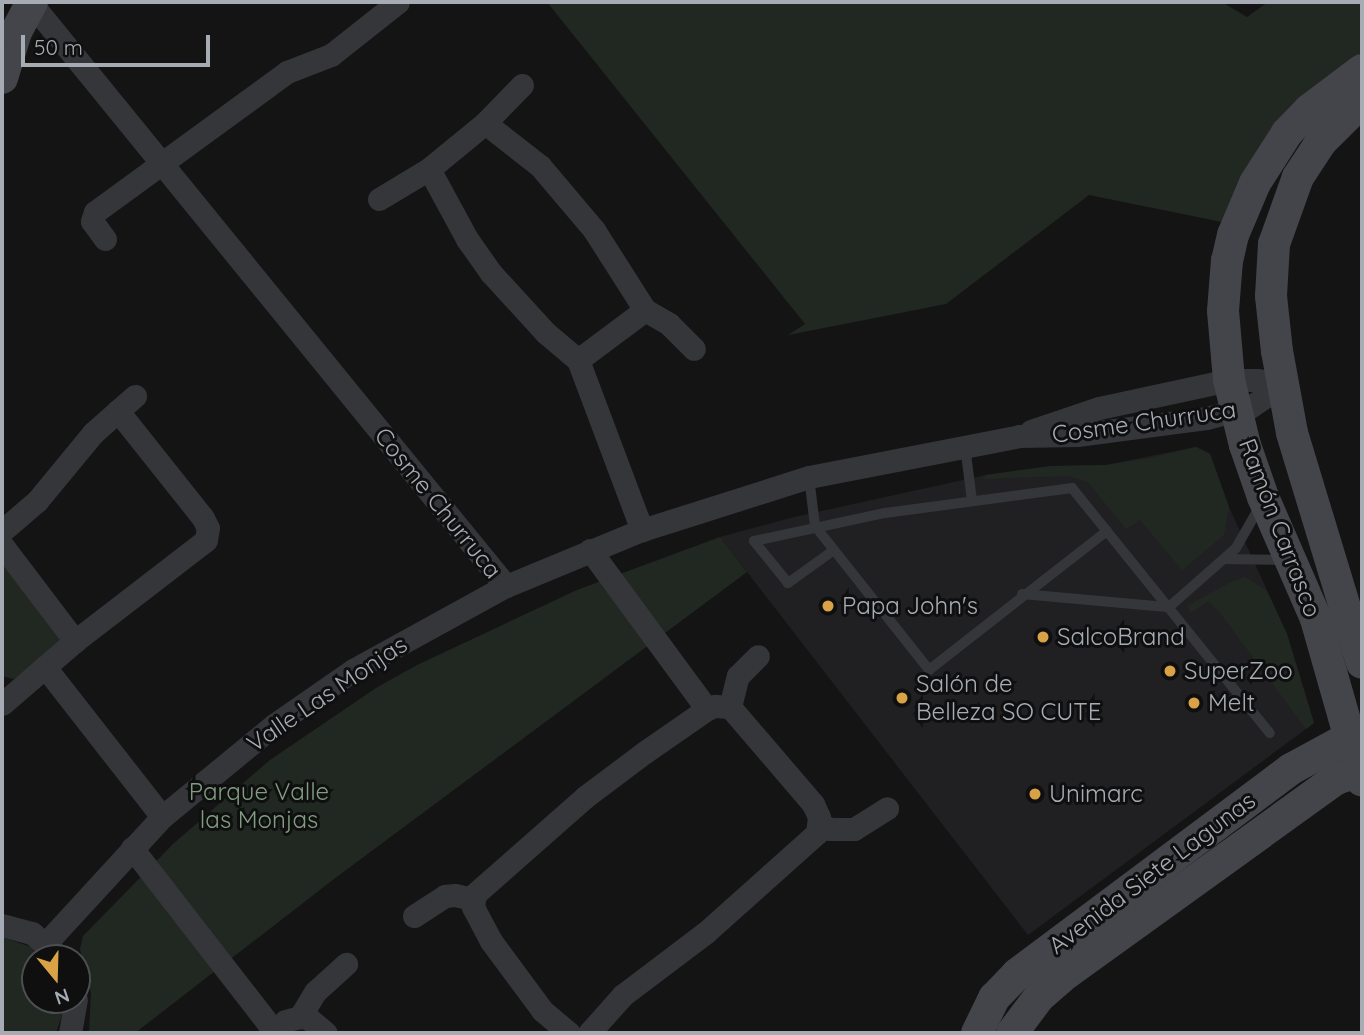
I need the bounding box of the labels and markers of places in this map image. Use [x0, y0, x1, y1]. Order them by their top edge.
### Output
place label: Papa John's [842, 592, 978, 620]
marker: Papa John's [820, 598, 836, 614]
place label: SalcoBrand [1057, 623, 1185, 651]
marker: SalcoBrand [1035, 629, 1051, 645]
place label: SuperZoo [1184, 657, 1293, 685]
marker: SuperZoo [1162, 663, 1178, 679]
place label: Salón de Belleza SO CUTE [916, 670, 1101, 726]
place label: Melt [1208, 689, 1255, 717]
marker: Salón de Belleza SO CUTE [894, 690, 910, 706]
marker: Melt [1186, 695, 1202, 711]
place label: Unimarc [1049, 780, 1143, 808]
marker: Unimarc [1027, 786, 1043, 802]

